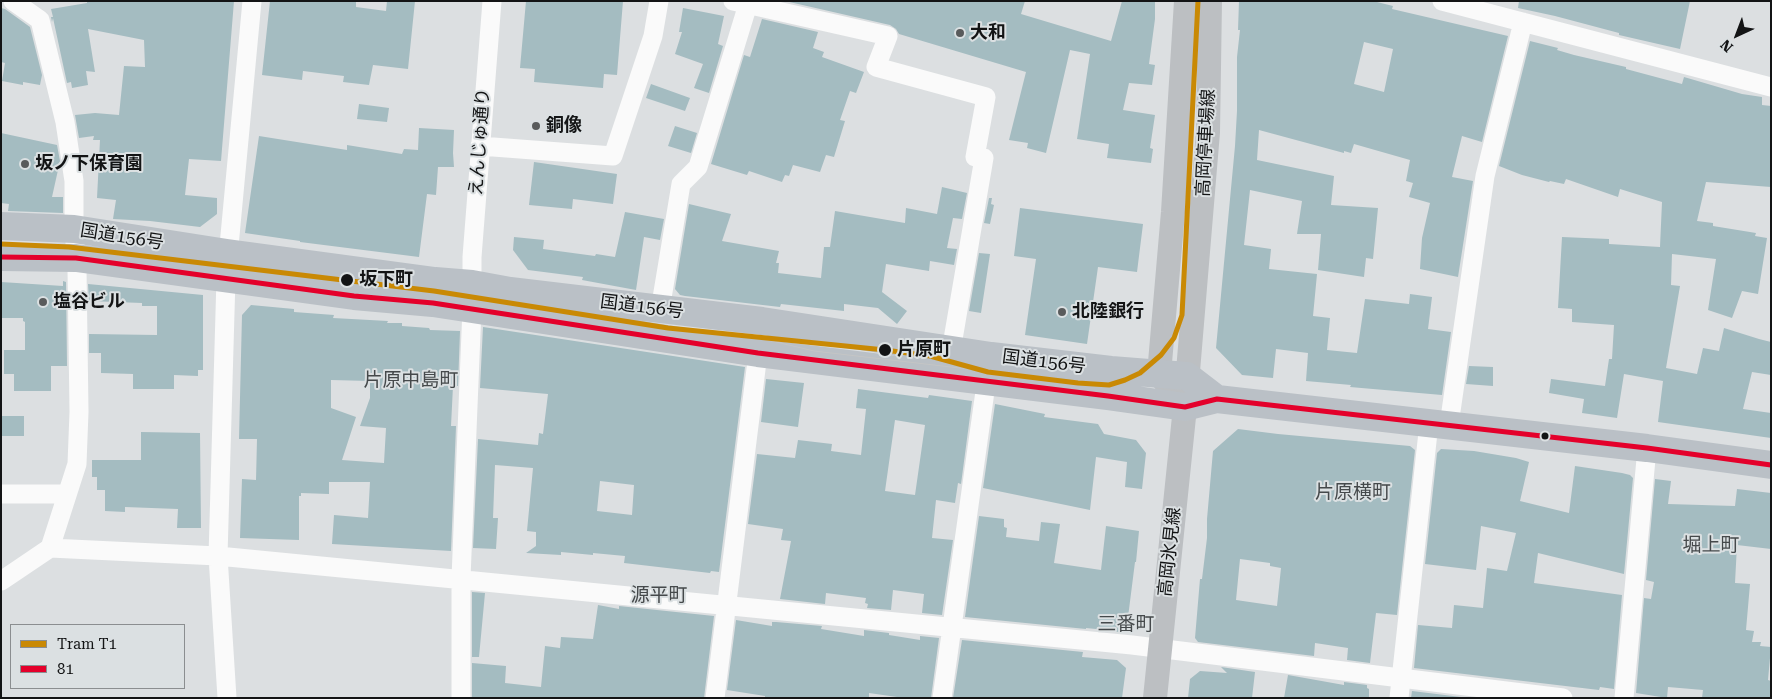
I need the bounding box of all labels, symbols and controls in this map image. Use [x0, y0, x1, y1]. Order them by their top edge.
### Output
north arrow [1712, 10, 1762, 60]
place label: 大和 [970, 22, 1006, 44]
marker: 大和 [954, 27, 966, 39]
text: N [1717, 36, 1736, 55]
street label: えんじゅ通り [465, 87, 495, 197]
street label: 高岡停車場線 [1192, 89, 1220, 197]
place label: 銅像 [546, 115, 582, 137]
marker: 銅像 [530, 120, 542, 132]
place label: 坂ノ下保育園 [35, 153, 143, 175]
marker: 坂ノ下保育園 [19, 158, 31, 170]
street label: 国道156号 [79, 220, 165, 254]
place label: 坂下町 [359, 269, 413, 291]
marker: 坂下町 [339, 272, 355, 288]
place label: 塩谷ビル [53, 291, 125, 313]
street label: 国道156号 [599, 291, 685, 323]
marker: 塩谷ビル [37, 296, 49, 308]
place label: 北陸銀行 [1072, 301, 1144, 323]
marker: 北陸銀行 [1056, 306, 1068, 318]
place label: 片原町 [897, 339, 951, 361]
marker: 片原町 [877, 342, 893, 358]
street label: 国道156号 [1001, 346, 1087, 378]
district label: 片原中島町 [364, 369, 458, 391]
unlabelled marker [1540, 431, 1550, 441]
district label: 片原横町 [1315, 481, 1391, 503]
street label: 高岡氷見線 [1155, 506, 1185, 598]
district label: 堀上町 [1683, 534, 1739, 556]
district label: 源平町 [631, 584, 687, 606]
district label: 三番町 [1098, 613, 1154, 635]
legend [10, 624, 185, 689]
text: Tram T1 [57, 635, 117, 653]
text: 81 [57, 660, 74, 678]

